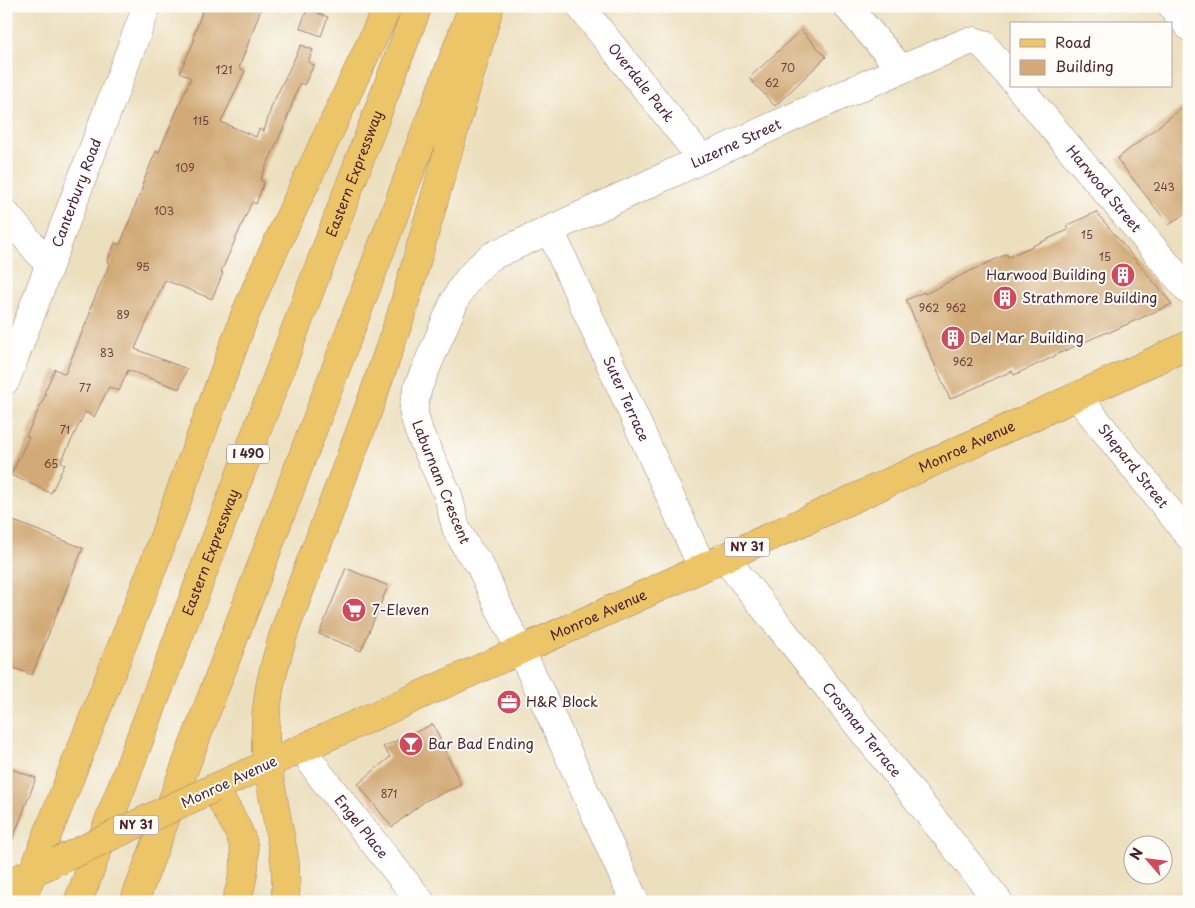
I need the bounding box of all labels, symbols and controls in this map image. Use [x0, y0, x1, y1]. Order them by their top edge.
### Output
legend [1010, 22, 1172, 88]
text: Road [1055, 30, 1091, 53]
street label: Overdale Park [603, 38, 680, 127]
text: Building [1055, 54, 1114, 77]
house number: 70 [781, 59, 795, 76]
house number: 121 [216, 61, 232, 78]
house number: 62 [765, 74, 779, 91]
street label: Eastern Expressway [320, 107, 387, 240]
house number: 115 [193, 112, 209, 129]
street label: Luzerne Street [687, 113, 785, 173]
street label: Canterbury Road [46, 135, 106, 250]
street label: Harwood Street [1062, 140, 1147, 237]
house number: 109 [175, 159, 195, 176]
house number: 243 [1153, 178, 1175, 195]
house number: 103 [154, 202, 174, 219]
house number: 15 [1081, 226, 1093, 243]
house number: 15 [1099, 248, 1111, 265]
house number: 95 [136, 258, 150, 275]
building icon: Harwood Building [1110, 262, 1136, 288]
place label: Harwood Building [986, 264, 1106, 285]
building icon: Strathmore Building [992, 285, 1018, 311]
place label: Strathmore Building [1022, 287, 1157, 308]
house number: 962 [919, 299, 939, 316]
house number: 962 [946, 299, 966, 316]
house number: 89 [116, 306, 130, 323]
building icon: Del Mar Building [940, 325, 966, 351]
place label: Del Mar Building [970, 327, 1084, 348]
house number: 83 [100, 344, 114, 361]
street label: Suter Terrace [598, 352, 655, 445]
house number: 962 [953, 353, 973, 370]
house number: 77 [79, 379, 91, 396]
street label: Monroe Avenue [915, 415, 1019, 477]
street label: Laburnam Crescent [407, 417, 476, 547]
street label: Shepard Street [1093, 419, 1174, 513]
house number: 71 [60, 421, 70, 438]
road number: I 490 [227, 444, 269, 464]
house number: 65 [44, 455, 58, 472]
street label: Eastern Expressway [177, 486, 244, 619]
road number: NY 31 [724, 538, 770, 556]
street label: Monroe Avenue [547, 584, 650, 646]
supermarket icon: 7-Eleven [341, 597, 367, 623]
place label: 7-Eleven [372, 599, 429, 620]
street label: Crosman Terrace [818, 677, 907, 782]
office icon: H&R Block [496, 689, 522, 715]
place label: H&R Block [526, 691, 598, 712]
bar icon: Bar Bad Ending [398, 731, 424, 757]
place label: Bar Bad Ending [428, 733, 534, 754]
street label: Monroe Avenue [177, 750, 281, 813]
house number: 871 [381, 785, 397, 802]
street label: Engel Place [330, 790, 393, 863]
road number: NY 31 [114, 816, 158, 834]
north arrow [1122, 836, 1172, 886]
text: N [1124, 844, 1148, 863]

